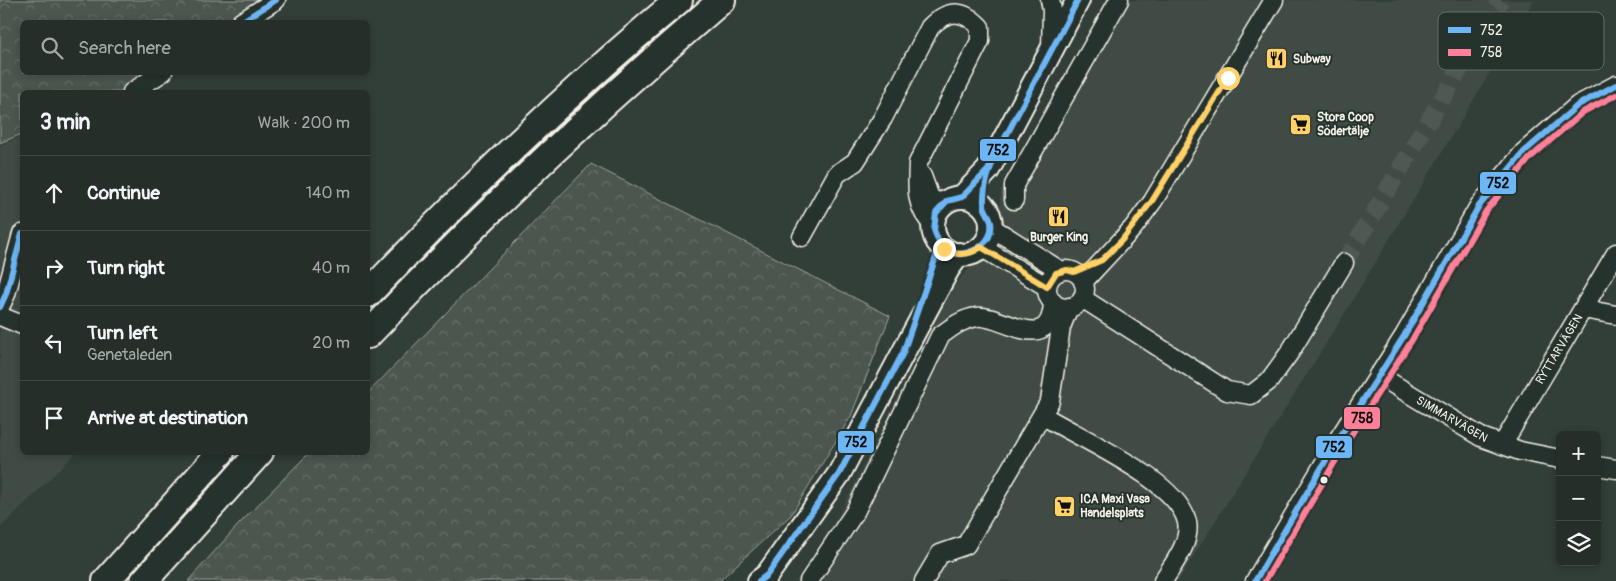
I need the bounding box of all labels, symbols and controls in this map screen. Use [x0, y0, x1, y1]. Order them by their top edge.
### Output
legend [1438, 12, 1604, 70]
search box [20, 20, 370, 75]
text: 752 [1480, 22, 1503, 39]
icon: search [38, 34, 66, 62]
text: Search here [78, 36, 171, 60]
text: 758 [1480, 44, 1502, 61]
restaurant icon: Subway [1265, 47, 1289, 71]
place label: Subway [1293, 52, 1332, 67]
route start [1217, 67, 1240, 90]
text: 3 min [40, 109, 90, 136]
place label: Stora Coop Södertälje [1317, 110, 1374, 139]
supermarket icon: Stora Coop Södertälje [1289, 112, 1313, 136]
text: Walk · 200 m [258, 113, 350, 133]
line badge: 752 [979, 138, 1017, 162]
text: 752 [987, 142, 1010, 159]
line badge: 752 [1479, 171, 1517, 195]
text: 752 [1487, 175, 1510, 192]
icon: ahead [40, 179, 68, 207]
text: Continue [87, 181, 160, 205]
text: 140 m [306, 183, 350, 203]
restaurant icon: Burger King [1047, 204, 1071, 228]
place label: Burger King [1030, 230, 1088, 245]
route end [933, 238, 956, 261]
icon: right [40, 254, 68, 282]
text: Turn right [87, 256, 165, 280]
text: 40 m [312, 258, 350, 278]
street label: RYTTARVÄGEN [1532, 311, 1586, 387]
text: Turn left [87, 321, 157, 345]
icon: left [40, 329, 68, 357]
text: 20 m [312, 333, 350, 353]
text: Genetaleden [87, 345, 172, 365]
street label: SIMMARVÄGEN [1413, 392, 1491, 446]
icon: arrive [40, 404, 68, 432]
text: Arrive at destination [87, 406, 248, 430]
line badge: 758 [1343, 406, 1381, 430]
text: 758 [1351, 410, 1373, 427]
line badge: 752 [837, 430, 875, 454]
map controls [1556, 431, 1601, 566]
button: + [1556, 431, 1601, 476]
text: 752 [845, 434, 868, 451]
line badge: 752 [1315, 435, 1353, 459]
text: 752 [1323, 439, 1346, 456]
unlabelled marker [1319, 475, 1329, 485]
button: − [1556, 476, 1601, 521]
place label: ICA Maxi Vasa Handelsplats [1080, 492, 1150, 521]
supermarket icon: ICA Maxi Vasa Handelsplats [1052, 494, 1076, 518]
button: layers [1556, 521, 1601, 566]

